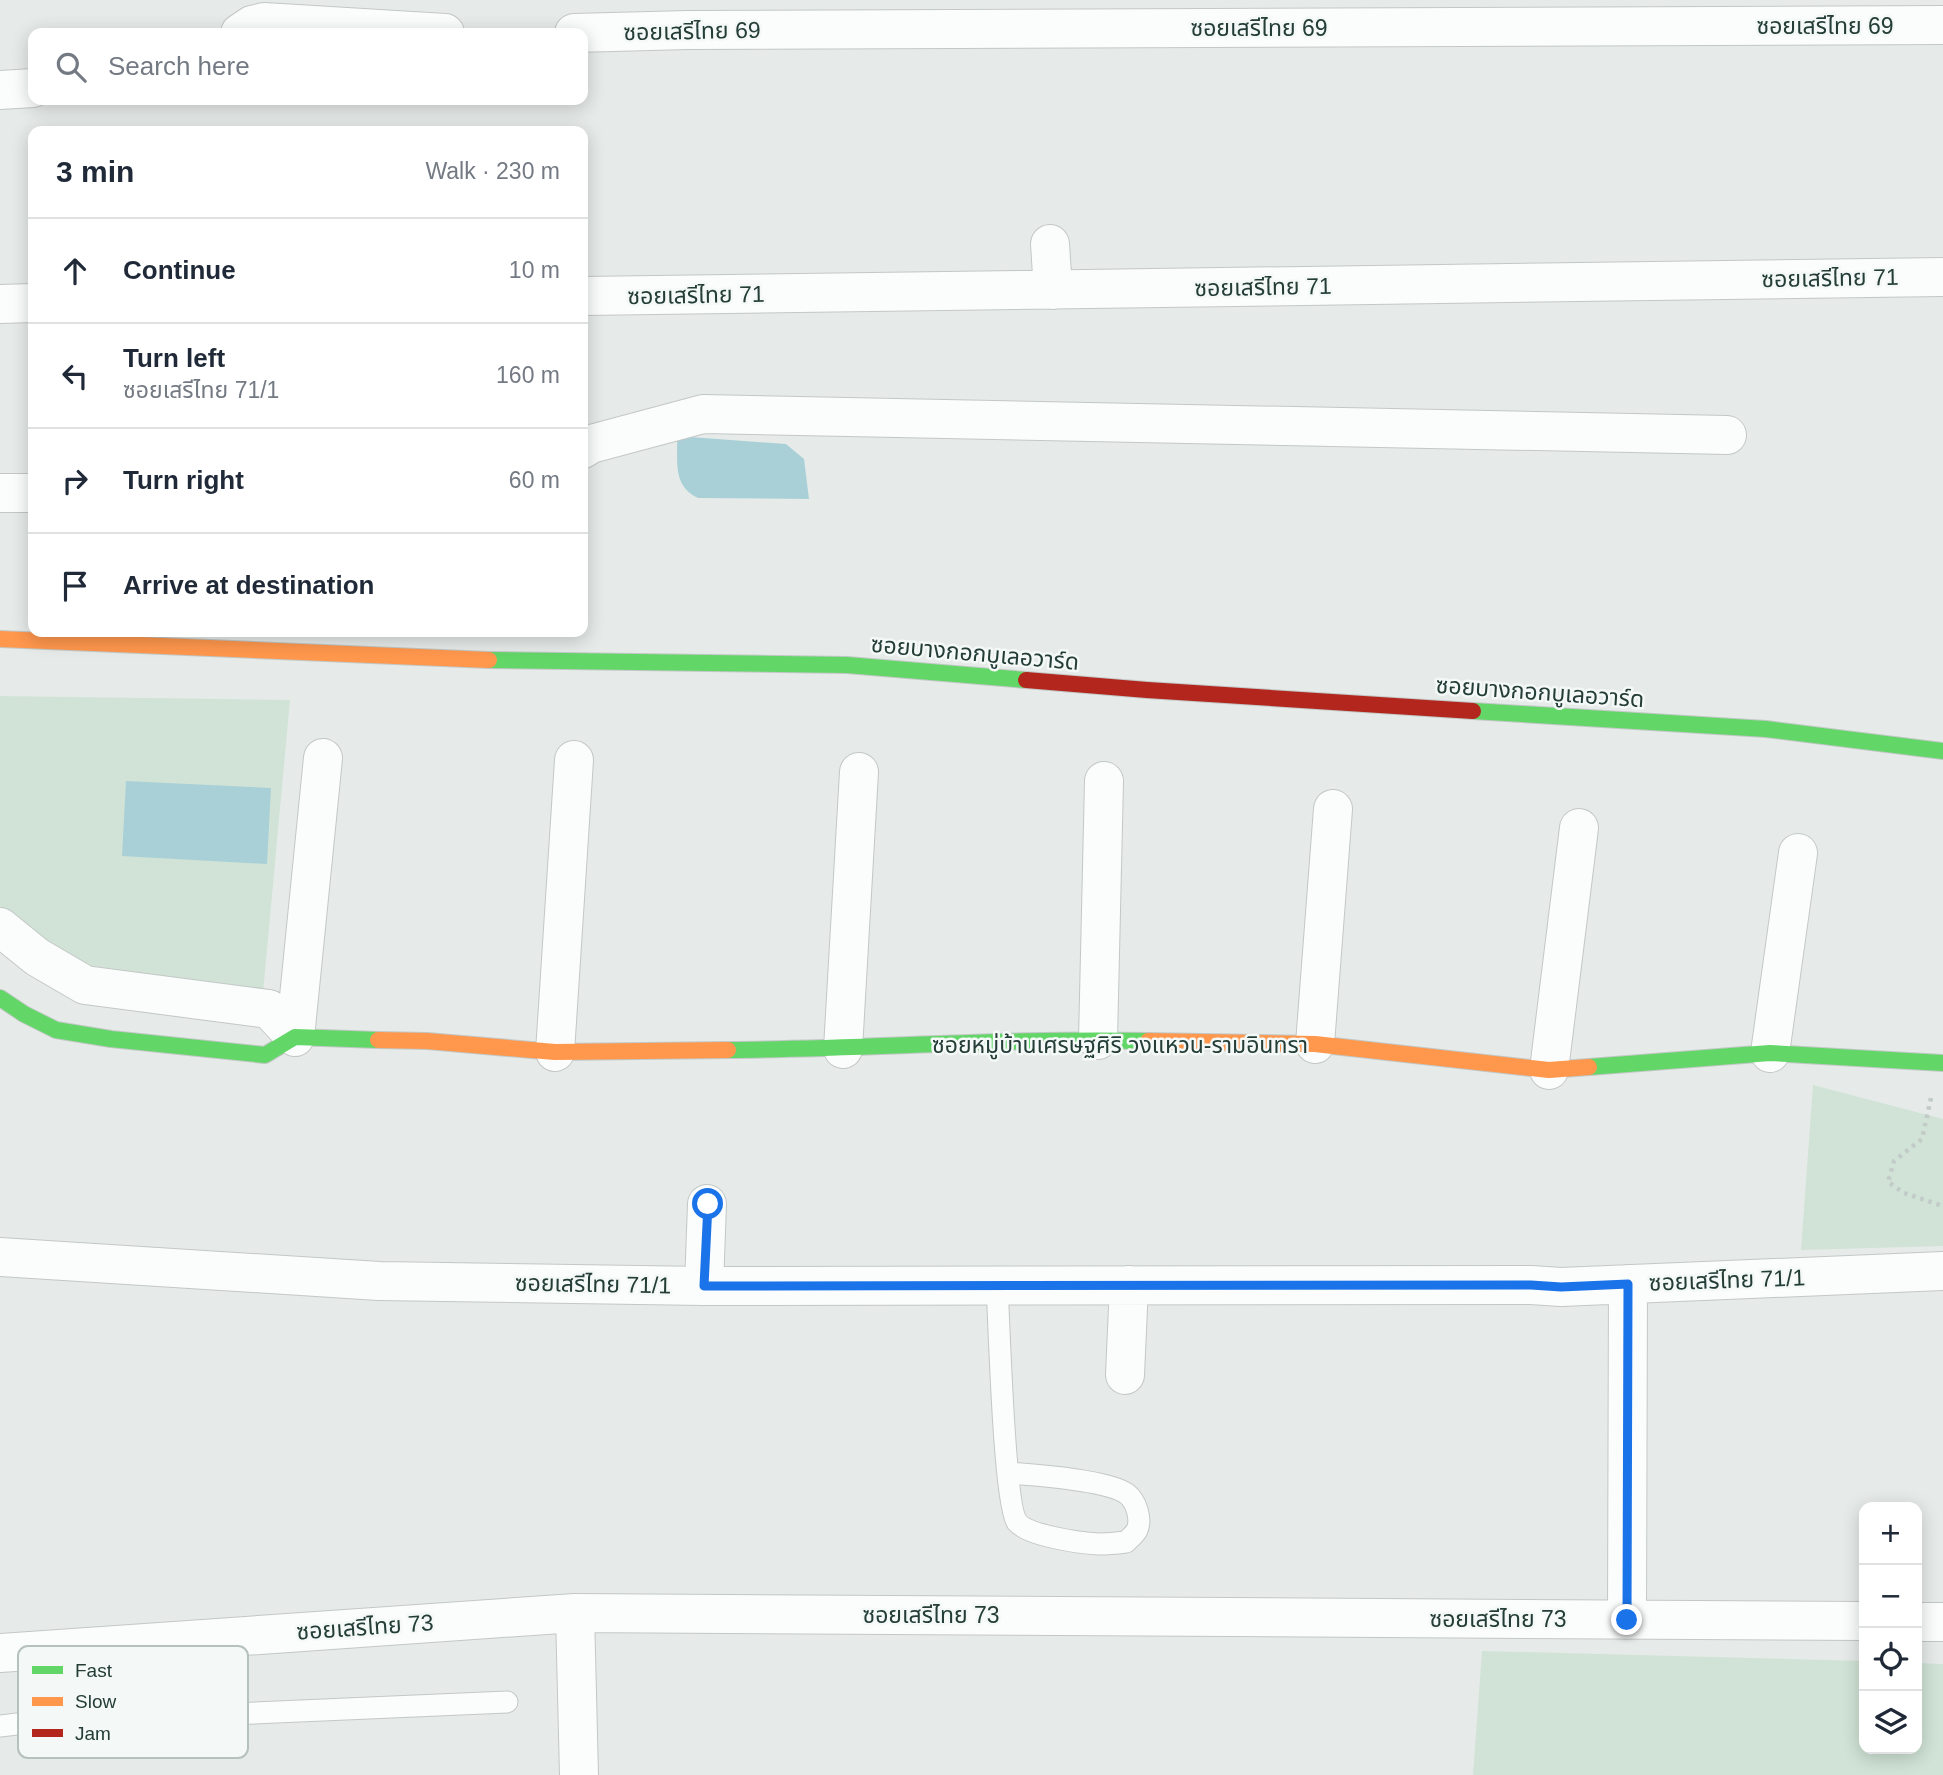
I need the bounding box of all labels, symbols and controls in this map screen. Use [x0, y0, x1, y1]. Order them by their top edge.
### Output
street label: ซอยเสรีไทย 69 [1756, 13, 1894, 39]
street label: ซอยเสรีไทย 69 [1190, 15, 1328, 41]
street label: ซอยเสรีไทย 69 [623, 17, 761, 45]
search box [28, 28, 588, 105]
icon: search [52, 48, 90, 86]
text: Search here [108, 51, 250, 81]
text: 3 min [56, 155, 134, 188]
text: Walk · 230 m [425, 158, 560, 184]
icon: ahead [56, 252, 94, 290]
text: Continue [123, 255, 236, 285]
text: 10 m [509, 257, 560, 283]
street label: ซอยเสรีไทย 71 [1761, 264, 1899, 292]
street label: ซอยเสรีไทย 71 [1194, 273, 1332, 301]
street label: ซอยเสรีไทย 71 [627, 281, 765, 309]
text: Turn left [123, 343, 225, 373]
icon: left [56, 357, 94, 395]
text: 160 m [496, 362, 560, 388]
text: ซอยเสรีไทย 71/1 [123, 377, 279, 403]
icon: right [56, 462, 94, 500]
text: Turn right [123, 465, 244, 495]
text: 60 m [509, 467, 560, 493]
icon: arrive [56, 567, 94, 605]
text: Arrive at destination [123, 570, 374, 600]
street label: ซอยบางกอกบูเลอวาร์ด [870, 631, 1080, 677]
street label: ซอยบางกอกบูเลอวาร์ด [1435, 672, 1645, 714]
street label: ซอยหมู่บ้านเศรษฐศิริ วงแหวน-รามอินทรา [932, 1032, 1308, 1060]
route start [692, 1188, 723, 1219]
street label: ซอยเสรีไทย 71/1 [1648, 1264, 1806, 1296]
street label: ซอยเสรีไทย 71/1 [515, 1270, 671, 1298]
map controls [1859, 1502, 1922, 1754]
button: + [1859, 1502, 1922, 1565]
button: − [1859, 1565, 1922, 1628]
street label: ซอยเสรีไทย 73 [862, 1602, 1000, 1628]
route end [1611, 1604, 1642, 1635]
street label: ซอยเสรีไทย 73 [1429, 1606, 1567, 1632]
street label: ซอยเสรีไทย 73 [296, 1609, 434, 1645]
button: locate [1859, 1628, 1922, 1691]
legend [18, 1646, 248, 1758]
text: Fast [75, 1660, 113, 1681]
text: Slow [75, 1691, 116, 1712]
button: layers [1859, 1691, 1922, 1754]
text: Jam [75, 1723, 111, 1744]

